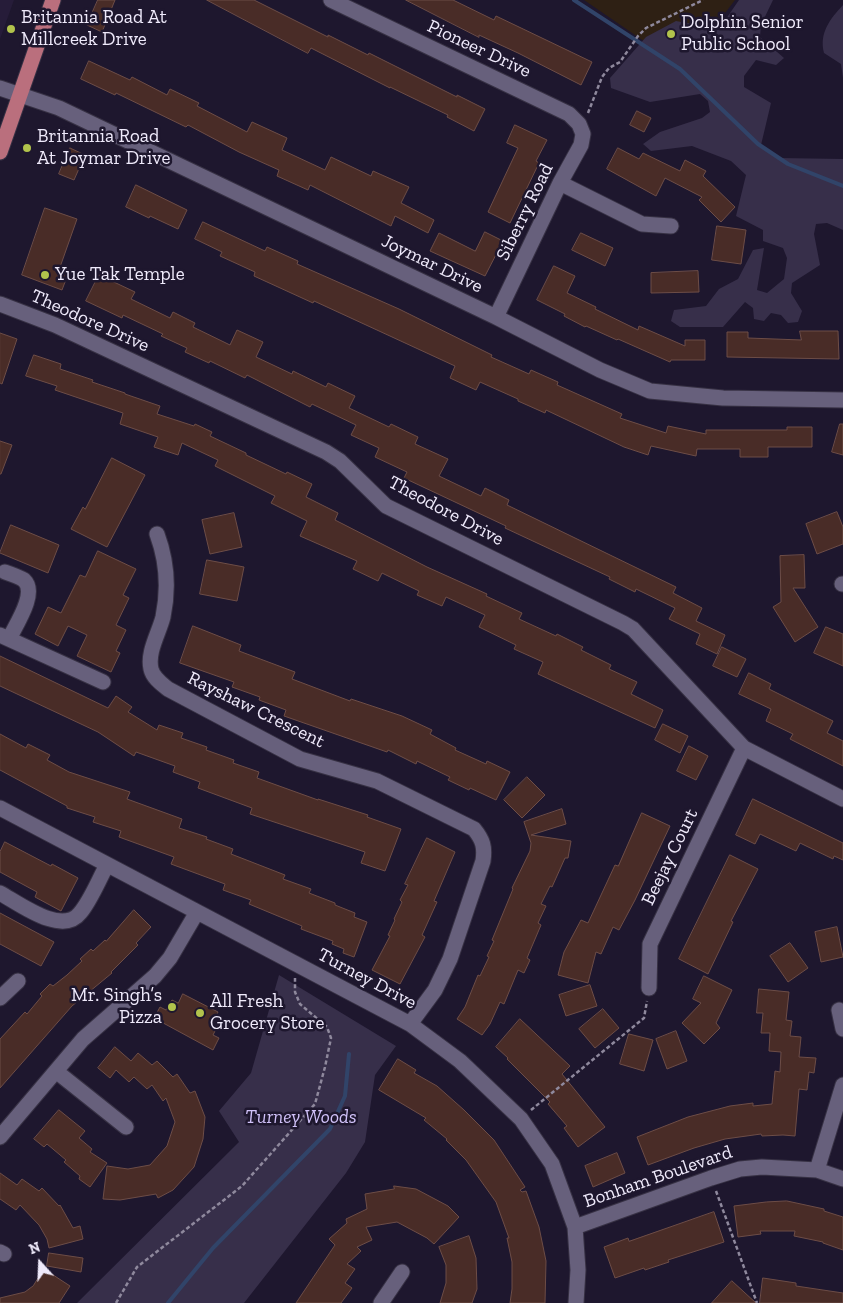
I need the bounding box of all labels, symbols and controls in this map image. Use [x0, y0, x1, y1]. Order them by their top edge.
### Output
place label: Britannia Road At Millcreek Drive [21, 7, 167, 51]
place label: Dolphin Senior Public School [681, 12, 804, 56]
street label: Pioneer Drive [424, 15, 534, 83]
marker: Britannia Road At Millcreek Drive [5, 23, 17, 35]
marker: Dolphin Senior Public School [665, 28, 677, 40]
place label: Britannia Road At Joymar Drive [37, 126, 170, 170]
marker: Britannia Road At Joymar Drive [21, 142, 33, 154]
street label: Siberry Road [492, 160, 558, 264]
street label: Joymar Drive [378, 230, 486, 298]
place label: Yue Tak Temple [55, 264, 185, 286]
marker: Yue Tak Temple [39, 269, 51, 281]
street label: Theodore Drive [27, 285, 153, 357]
street label: Theodore Drive [384, 471, 508, 551]
street label: Rayshaw Crescent [184, 667, 328, 753]
street label: Beejay Court [637, 805, 703, 909]
street label: Turney Drive [314, 943, 420, 1015]
place label: Mr. Singh’s Pizza [71, 985, 162, 1029]
place label: All Fresh Grocery Store [210, 991, 324, 1035]
marker: Mr. Singh’s Pizza [166, 1001, 178, 1013]
marker: All Fresh Grocery Store [194, 1007, 206, 1019]
park label: Turney Woods [245, 1107, 357, 1129]
street label: Bonham Boulevard [581, 1141, 735, 1213]
north arrow [15, 1238, 65, 1288]
text: N [27, 1239, 43, 1258]

